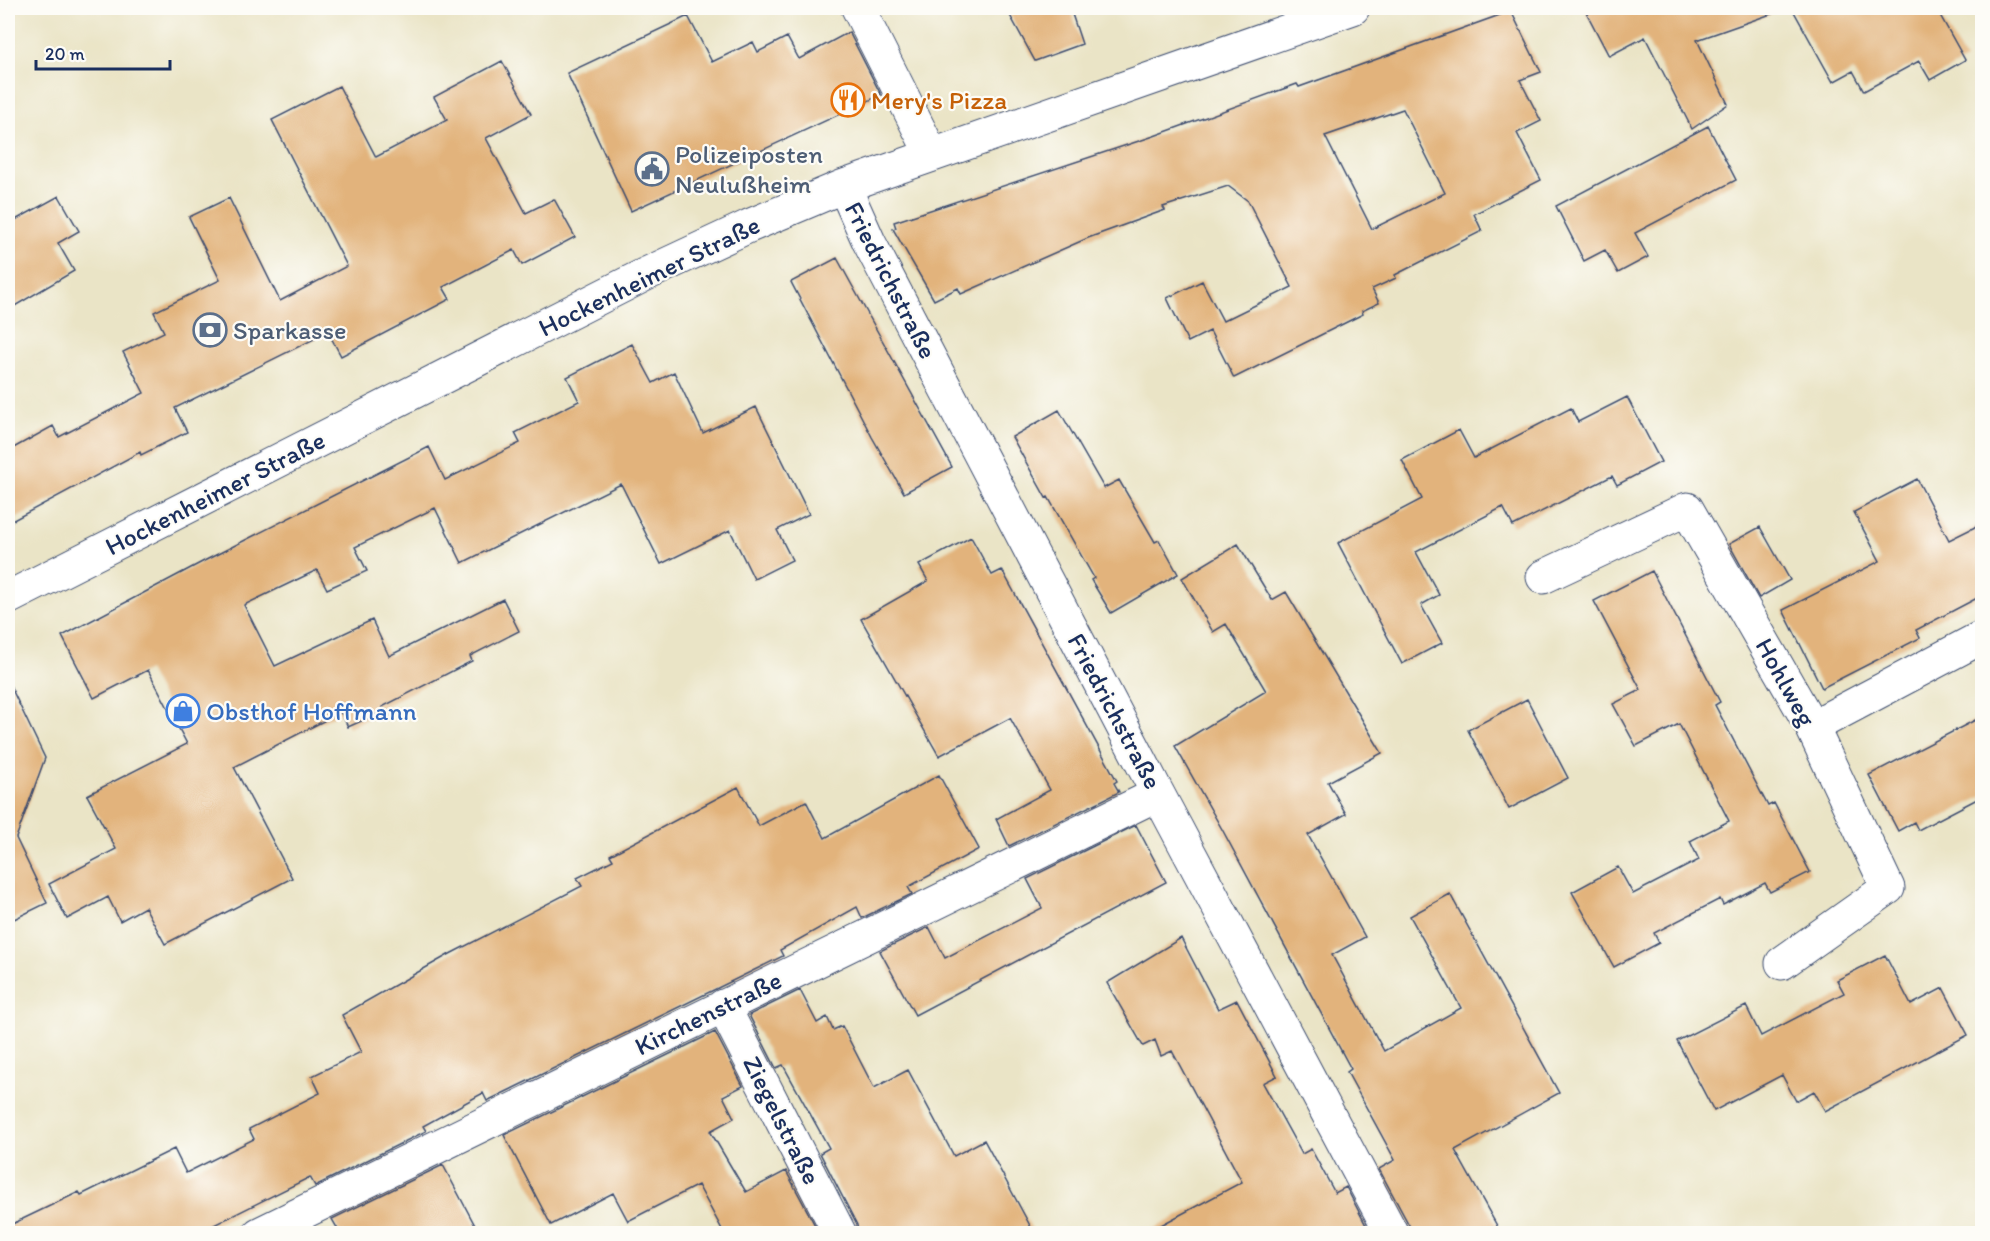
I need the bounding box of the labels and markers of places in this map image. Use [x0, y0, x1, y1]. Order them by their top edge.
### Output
restaurant icon: Mery's Pizza [830, 82, 866, 118]
place label: Mery's Pizza [871, 84, 1007, 116]
place label: Polizeiposten Neulußheim [675, 138, 823, 200]
public building icon: Polizeiposten Neulußheim [634, 151, 670, 187]
bank icon: Sparkasse [192, 312, 228, 348]
place label: Sparkasse [233, 314, 347, 346]
shop icon: Obsthof Hoffmann [165, 693, 201, 729]
place label: Obsthof Hoffmann [206, 695, 417, 727]

